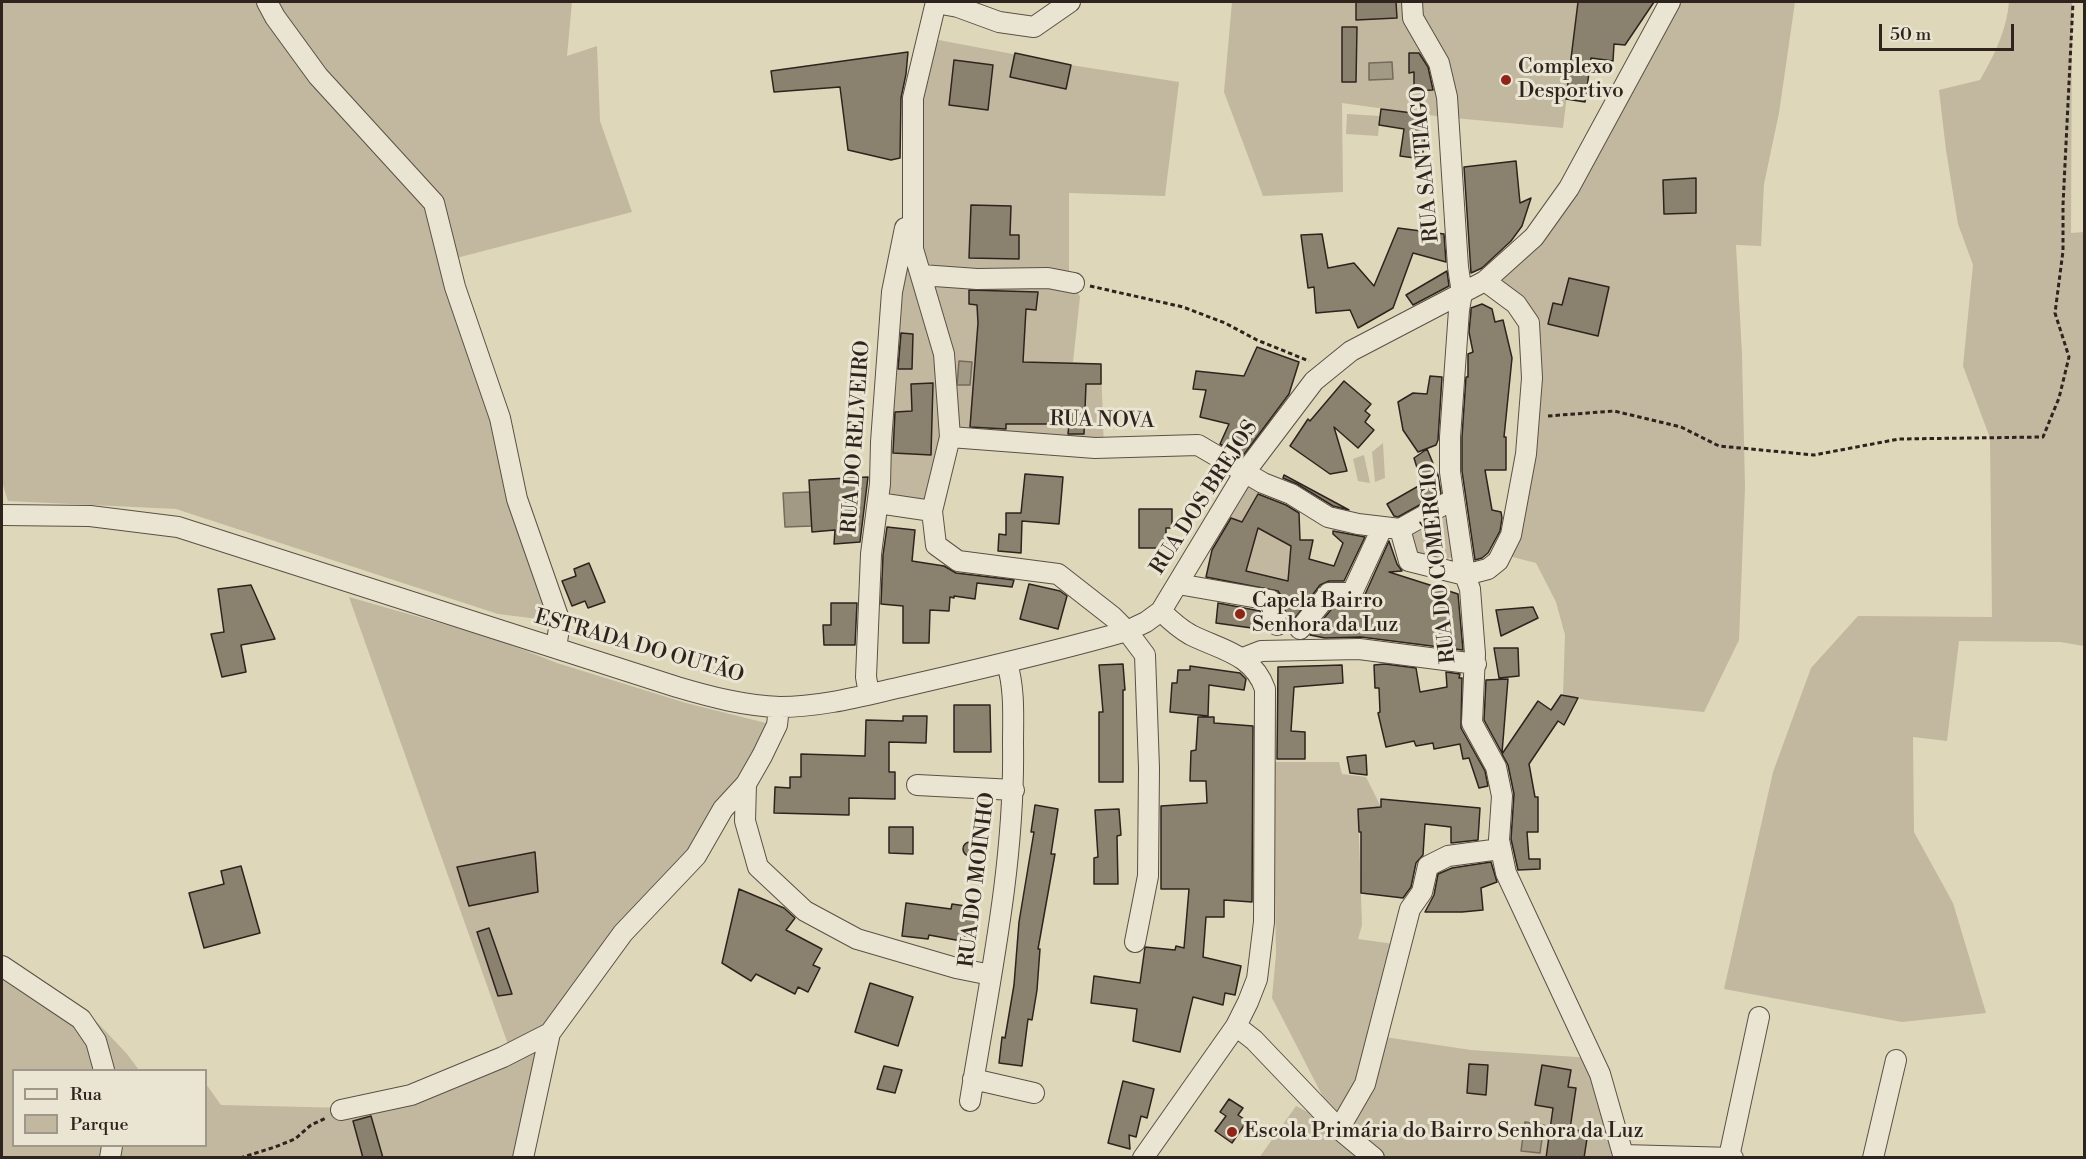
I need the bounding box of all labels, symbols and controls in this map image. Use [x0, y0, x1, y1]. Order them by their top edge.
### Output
scale bar [1882, 12, 2017, 50]
text: 50 m [1890, 23, 1931, 46]
place label: Complexo Desportivo [1518, 55, 1624, 105]
marker: Complexo Desportivo [1499, 73, 1513, 87]
street label: RUA SANTIAGO [1407, 85, 1445, 243]
street label: RUA DO RELVEIRO [838, 340, 876, 534]
street label: RUA NOVA [1049, 407, 1155, 435]
street label: RUA DOS BREJOS [1146, 416, 1264, 580]
street label: RUA DO COMÉRCIO [1416, 462, 1462, 664]
place label: Capela Bairro Senhora da Luz [1252, 589, 1398, 639]
street label: ESTRADA DO OUTÃO [531, 605, 747, 689]
marker: Capela Bairro Senhora da Luz [1233, 607, 1247, 621]
street label: RUA DO MOINHO [955, 791, 1001, 969]
legend [12, 1069, 207, 1147]
text: Rua [70, 1083, 102, 1106]
text: Parque [70, 1113, 129, 1136]
place label: Escola Primária do Bairro Senhora da Luz [1244, 1119, 1644, 1145]
marker: Escola Primária do Bairro Senhora da Luz [1225, 1125, 1239, 1139]

